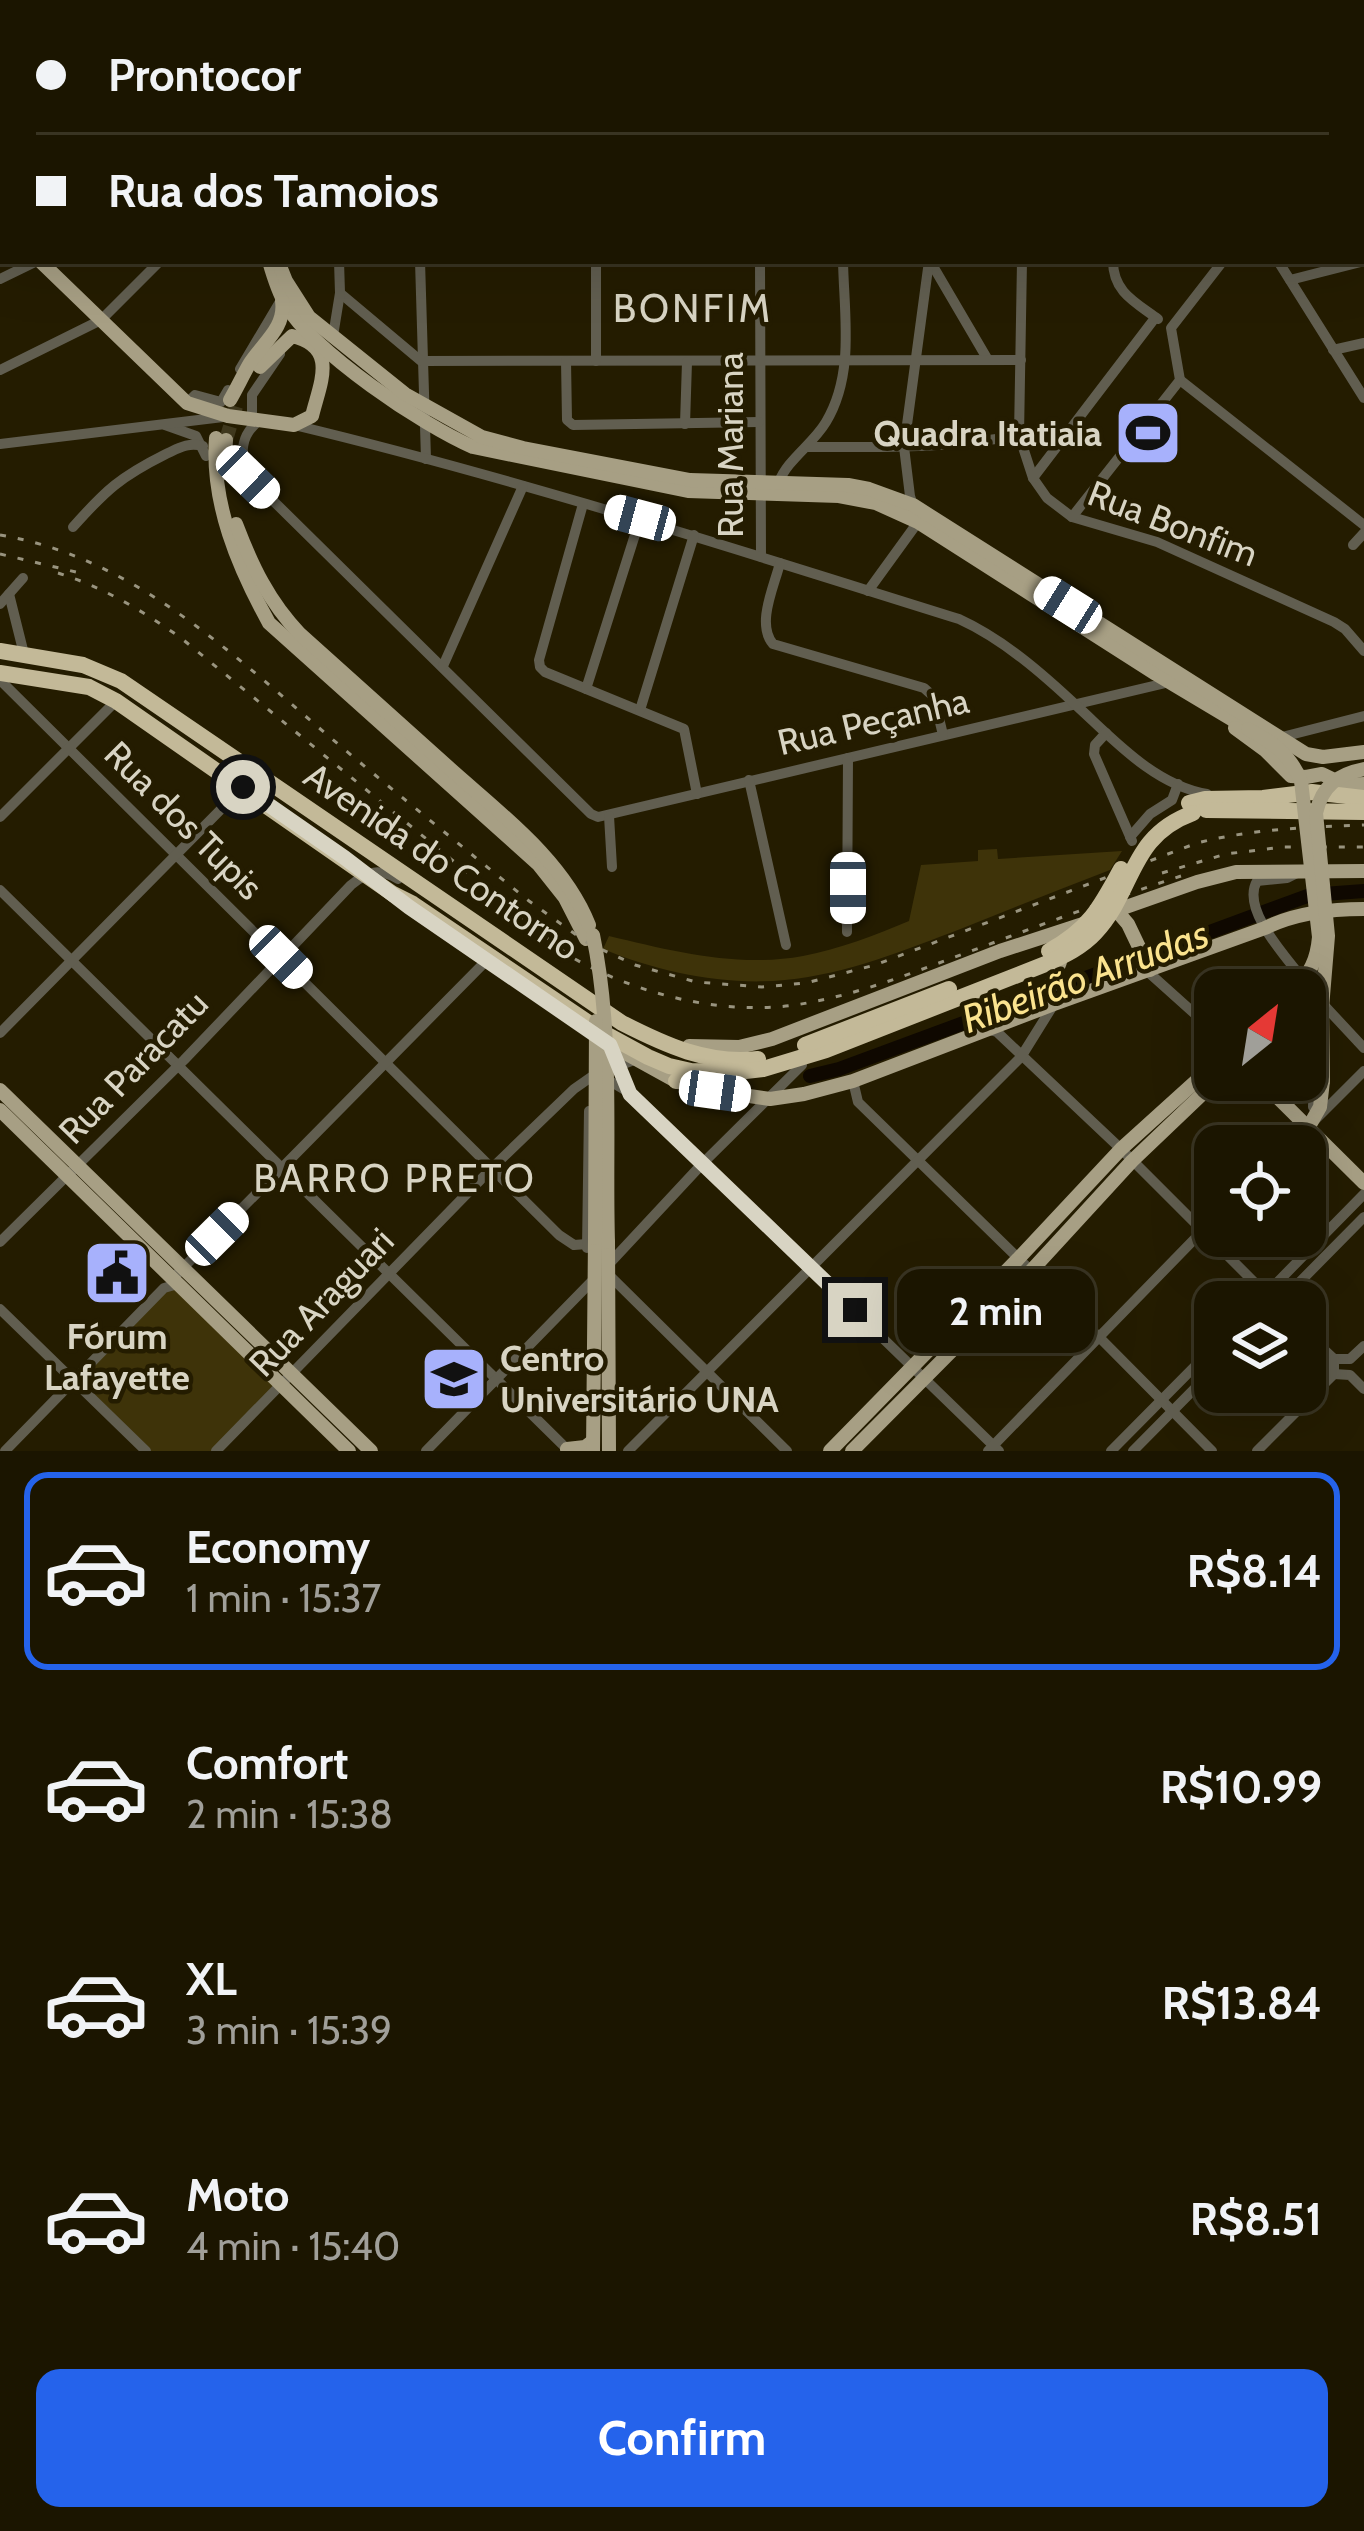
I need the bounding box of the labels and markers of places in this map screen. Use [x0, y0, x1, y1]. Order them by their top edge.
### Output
sports icon: Quadra Itatiaia [1113, 398, 1183, 468]
place label: Quadra Itatiaia [874, 411, 1102, 455]
public building icon: Fórum Lafayette [82, 1238, 152, 1308]
place label: Fórum Lafayette [44, 1314, 190, 1399]
place label: Centro Universitário UNA [500, 1336, 779, 1421]
school or university icon: Centro Universitário UNA [419, 1344, 489, 1414]

